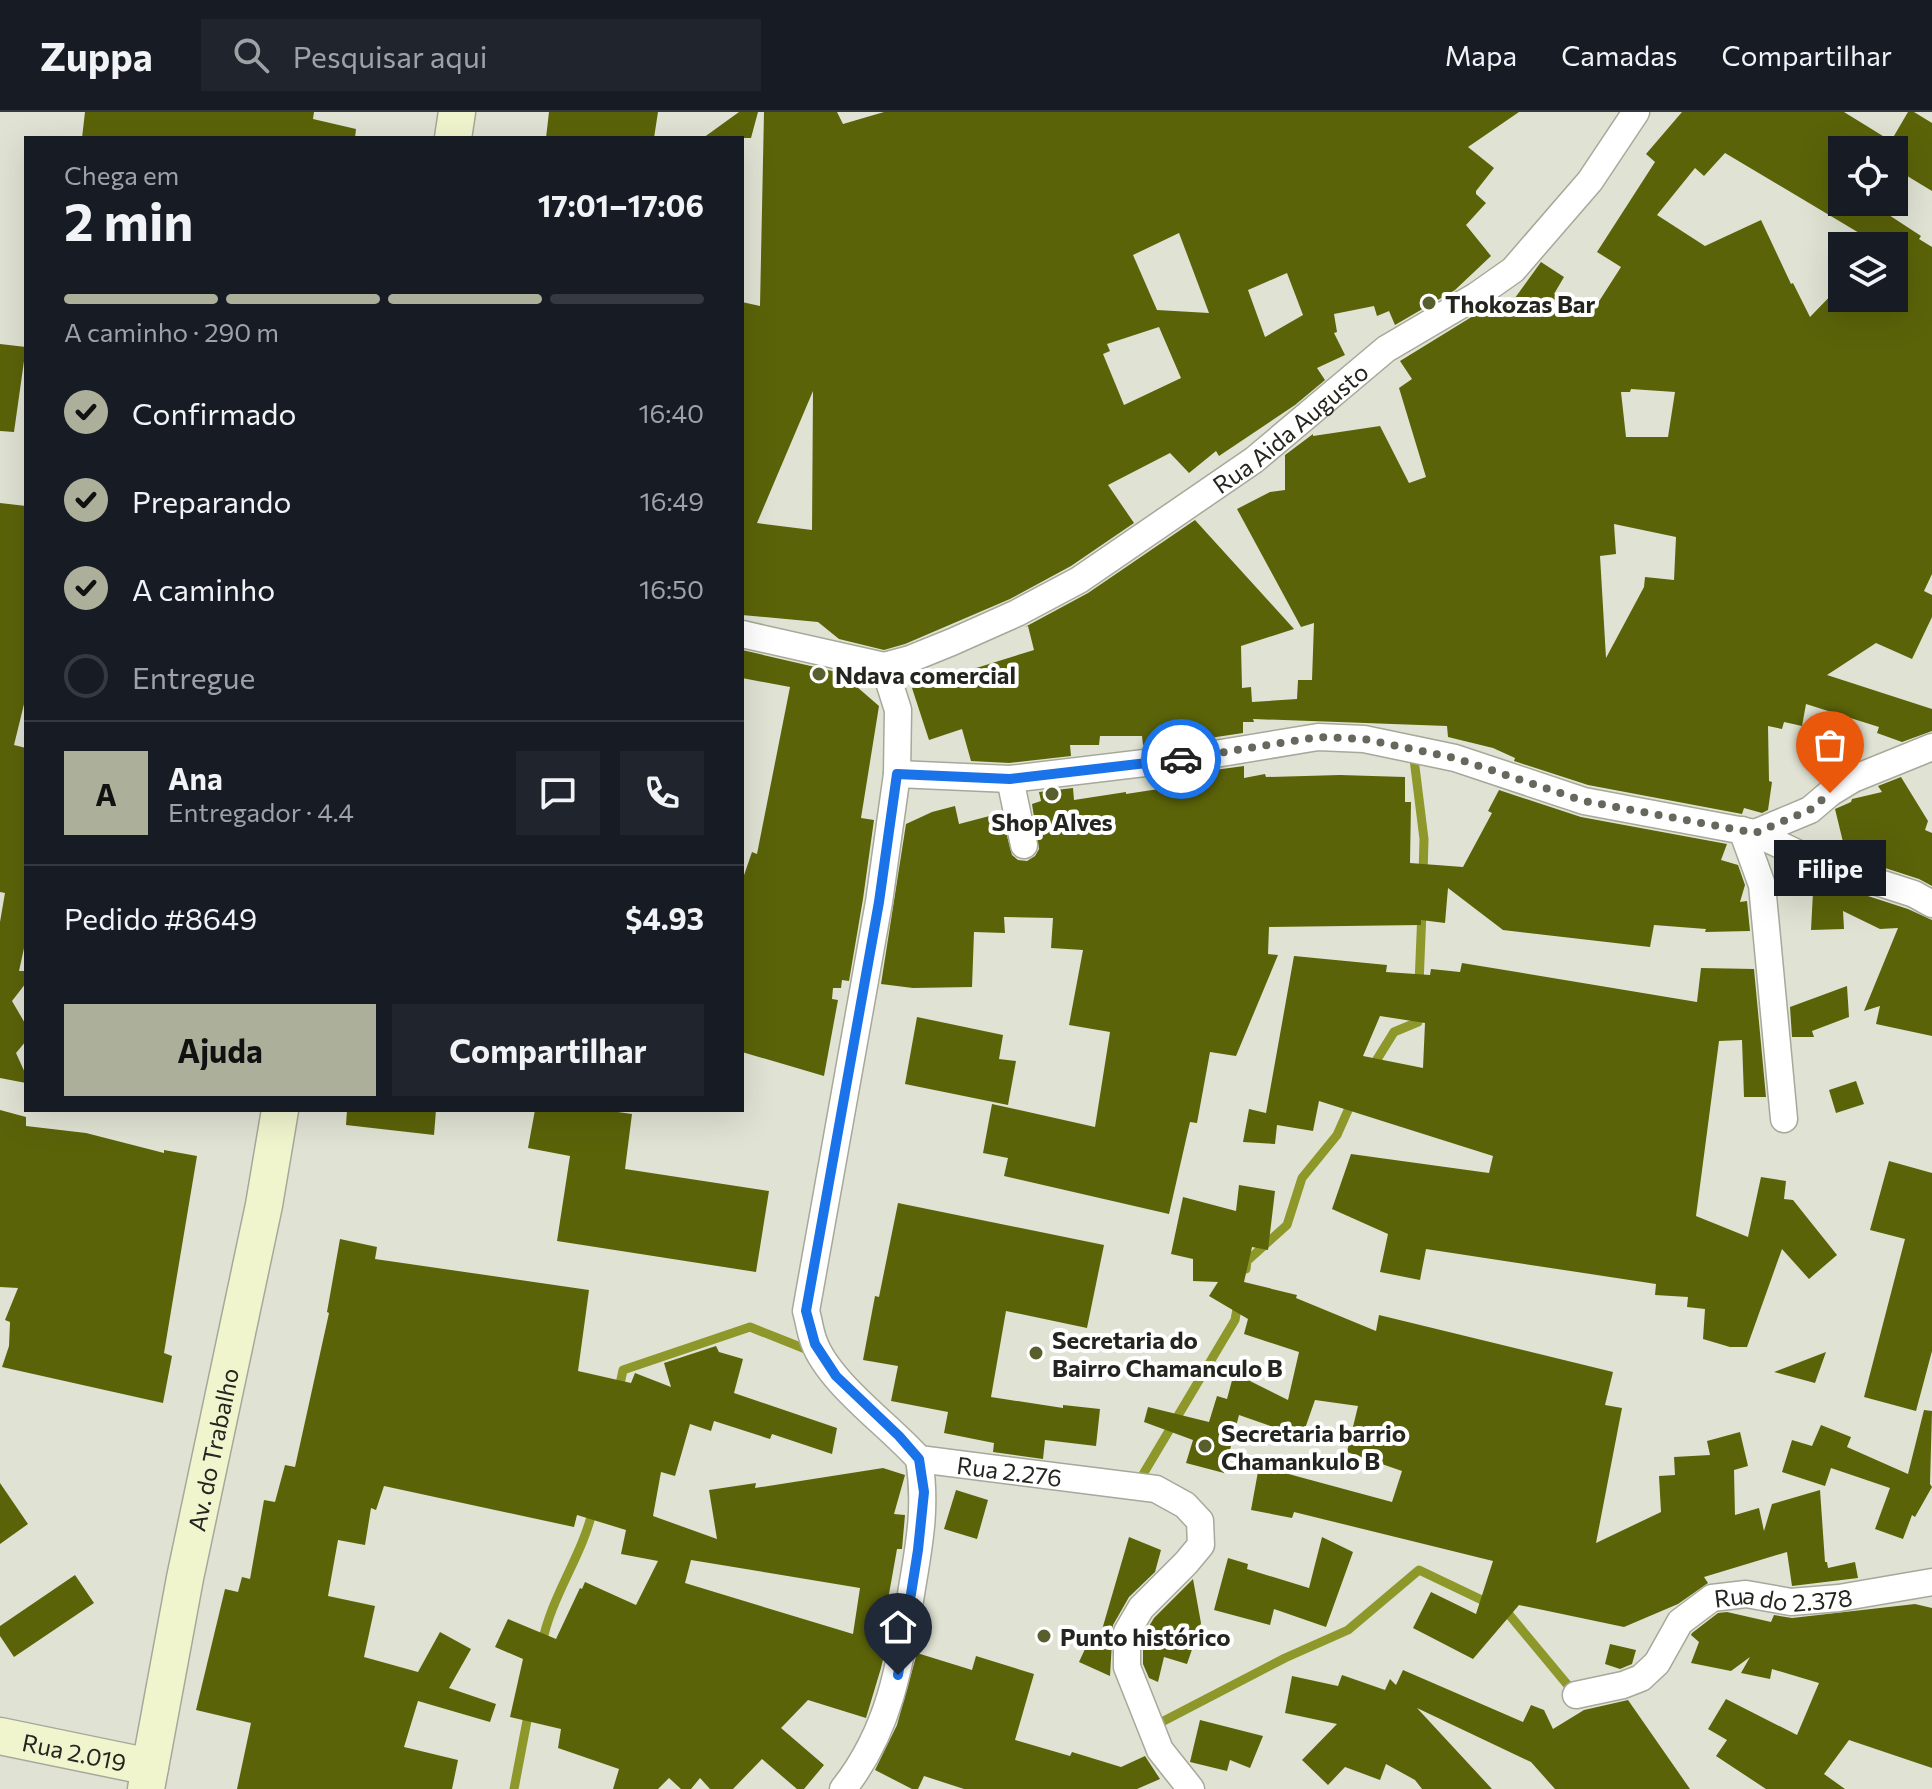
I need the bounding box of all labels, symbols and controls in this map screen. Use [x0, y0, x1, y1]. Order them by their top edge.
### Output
search box [201, 19, 761, 91]
text: Zuppa [40, 32, 153, 79]
icon: search [229, 33, 273, 77]
text: Pesquisar aqui [293, 37, 487, 74]
text: Mapa [1445, 38, 1517, 72]
text: Camadas [1561, 38, 1678, 72]
text: Compartilhar [1722, 38, 1892, 72]
map controls [1828, 136, 1908, 312]
button: locate [1828, 136, 1908, 216]
text: Chega em [64, 159, 179, 190]
text: 17:01–17:06 [538, 186, 704, 223]
text: 2 min [64, 188, 193, 252]
button: layers [1828, 232, 1908, 312]
place label: Thokozas Bar [1445, 289, 1595, 318]
marker: Thokozas Bar [1420, 294, 1438, 312]
text: A caminho · 290 m [64, 316, 279, 347]
street label: Rua Aida Augusto [1207, 356, 1373, 499]
icon: check [64, 390, 108, 434]
text: Confirmado [132, 394, 296, 431]
text: 16:40 [638, 397, 704, 428]
icon: check [64, 478, 108, 522]
text: Preparando [132, 482, 291, 519]
text: 16:49 [640, 485, 704, 516]
icon: check [64, 566, 108, 610]
text: A caminho [132, 570, 275, 607]
text: 16:50 [639, 573, 704, 604]
text: Entregue [132, 658, 255, 695]
place label: Ndava comercial [835, 660, 1016, 689]
marker: Ndava comercial [810, 665, 828, 683]
pin [1796, 711, 1864, 793]
courier [1141, 719, 1221, 799]
icon: bag [1808, 723, 1852, 767]
icon: car [1159, 737, 1203, 781]
button: chat [516, 751, 600, 835]
button: phone [620, 751, 704, 835]
text: Ana [168, 759, 223, 796]
text: A [95, 775, 117, 812]
marker: Shop Alves [1043, 785, 1061, 803]
text: Entregador · 4.4 [168, 796, 354, 827]
place label: Shop Alves [991, 807, 1113, 836]
callout: Filipe [1774, 841, 1886, 897]
text: Filipe [1797, 852, 1863, 883]
text: Pedido #8649 [64, 899, 257, 936]
text: $4.93 [625, 899, 704, 936]
button: Ajuda [64, 1004, 376, 1096]
button: Compartilhar [392, 1004, 704, 1096]
place label: Secretaria do Bairro Chamanculo B [1052, 1325, 1283, 1382]
marker: Secretaria do Bairro Chamanculo B [1027, 1344, 1045, 1362]
street label: Av. do Trabalho [181, 1365, 244, 1534]
place label: Secretaria barrio Chamankulo B [1221, 1418, 1406, 1475]
marker: Secretaria barrio Chamankulo B [1196, 1437, 1214, 1455]
street label: Rua 2.276 [955, 1449, 1064, 1491]
street label: Rua do 2.378 [1712, 1579, 1854, 1617]
pin [864, 1593, 932, 1675]
icon: home [876, 1605, 920, 1649]
place label: Punto histórico [1060, 1622, 1231, 1651]
marker: Punto histórico [1035, 1627, 1053, 1645]
street label: Rua 2.019 [20, 1726, 129, 1776]

